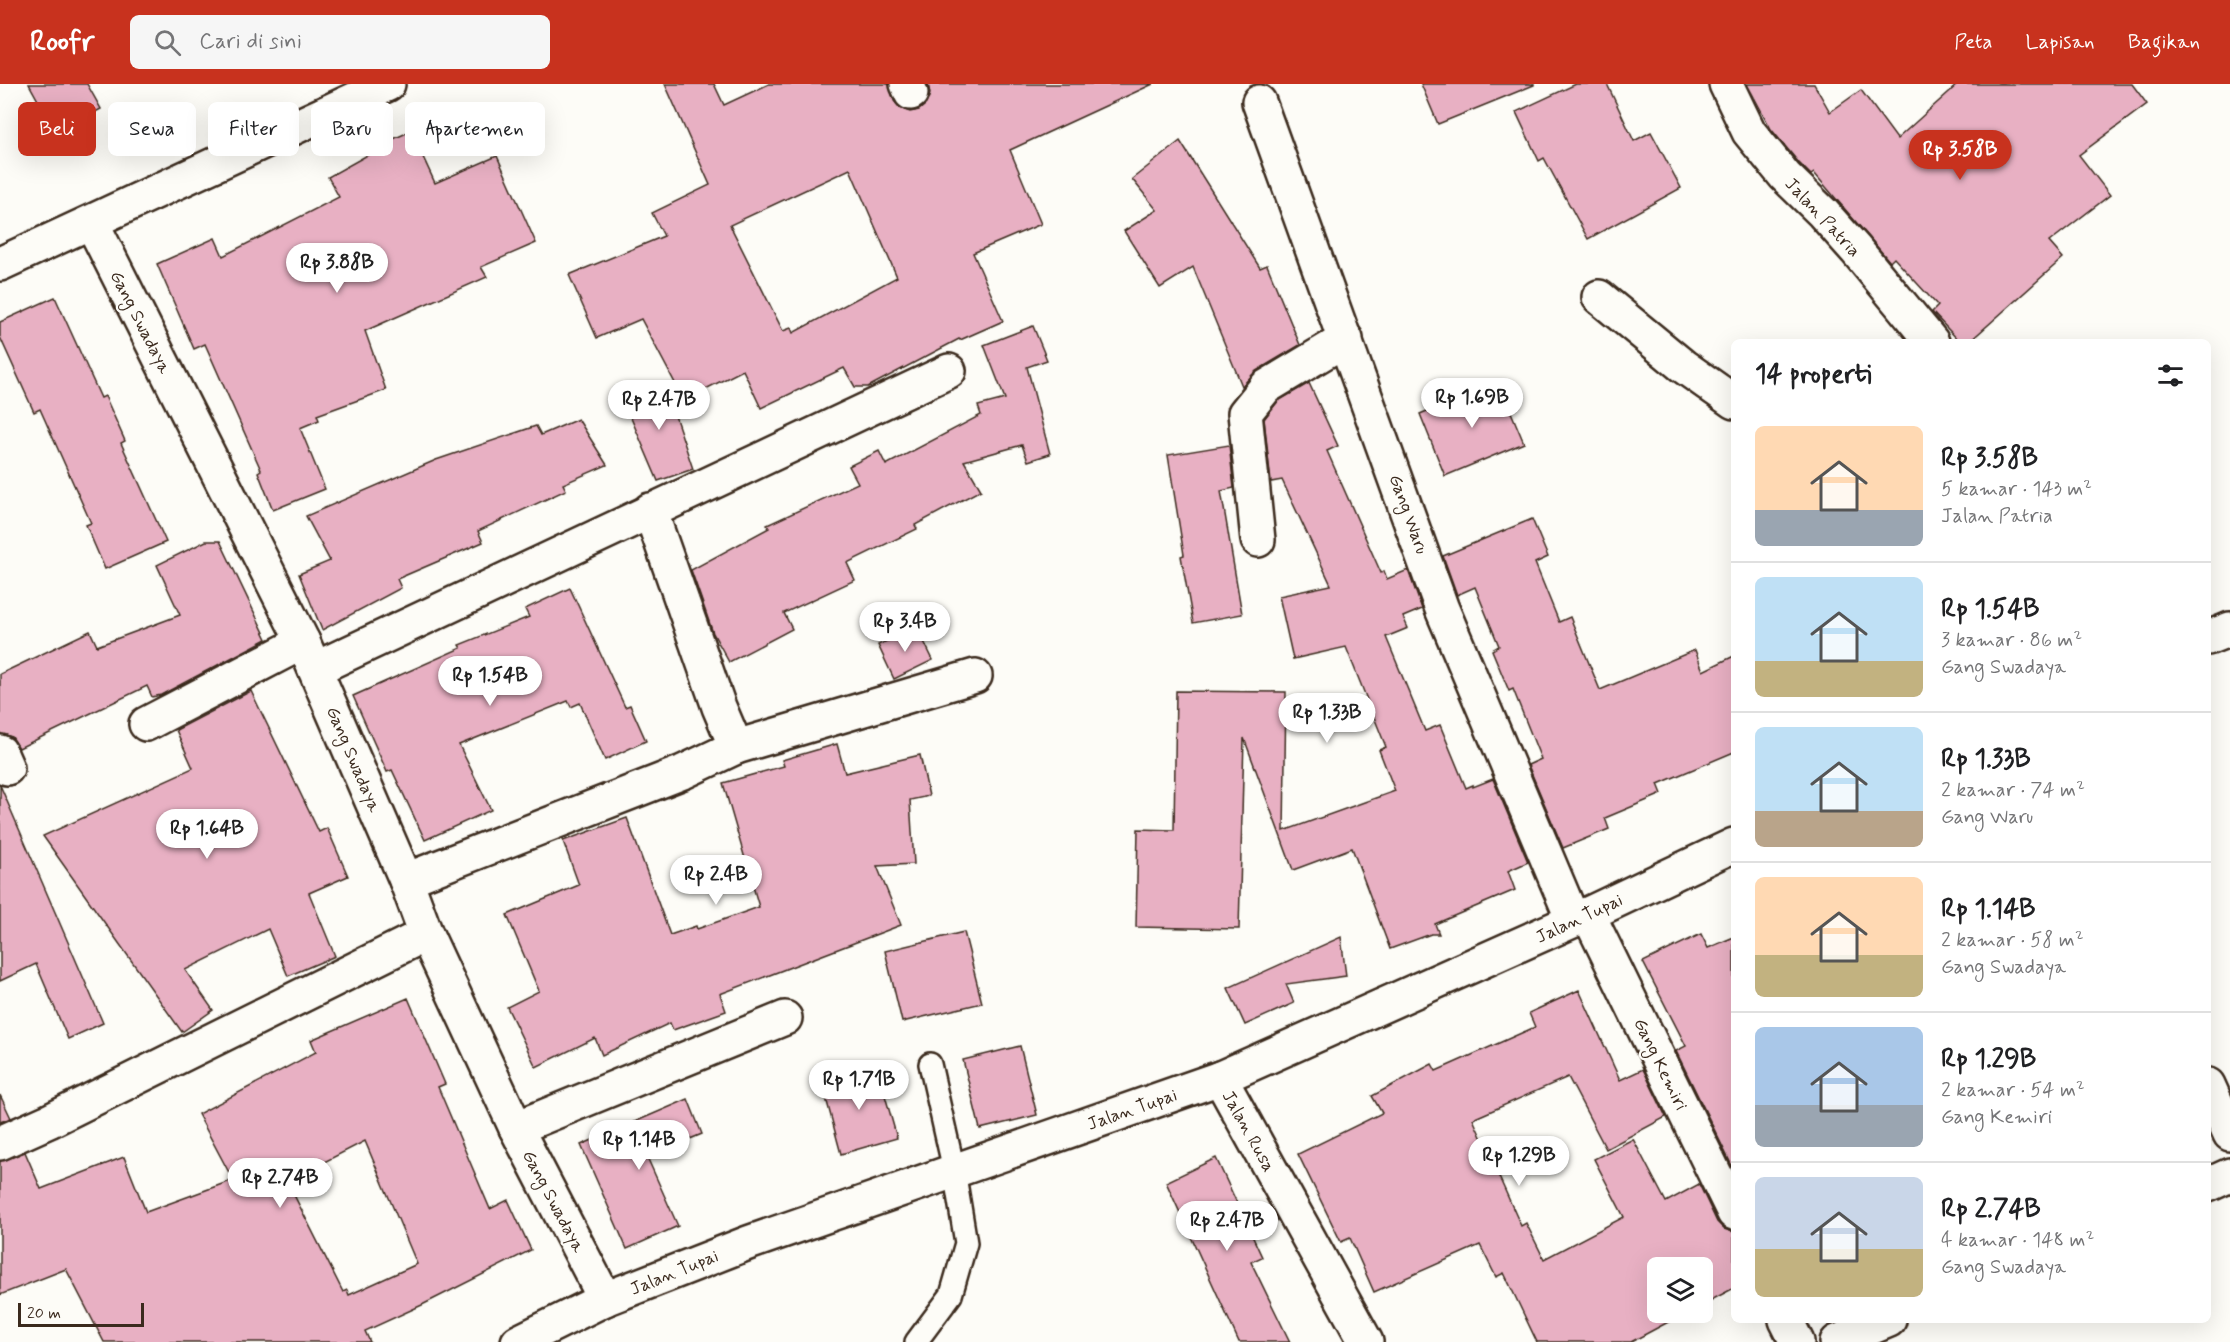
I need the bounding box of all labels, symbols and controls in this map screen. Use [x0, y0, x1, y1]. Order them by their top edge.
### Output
search box [130, 15, 550, 69]
text: Roofr [30, 24, 94, 61]
icon: search [151, 26, 184, 59]
text: Cari di sini [199, 28, 302, 56]
text: Peta [1954, 28, 1993, 56]
text: Lapisan [2026, 28, 2095, 56]
text: Bagikan [2128, 28, 2200, 56]
chip: Beli [18, 102, 96, 156]
chip: Sewa [108, 102, 196, 156]
chip: Filter [208, 102, 299, 156]
chip: Baru [311, 102, 393, 156]
chip: Apartemen [405, 102, 545, 156]
pin: Rp 3.58B [1898, 130, 2022, 181]
text: Rp 3.58B [1923, 136, 1997, 163]
street label: Jalan Patria [1779, 173, 1865, 263]
pin: Rp 3.88B [275, 243, 399, 294]
text: Rp 3.88B [300, 249, 374, 276]
street label: Gang Swadaya [103, 267, 176, 379]
text: 14 properti [1755, 358, 1871, 392]
icon: filters [2154, 359, 2187, 392]
pin: Rp 1.69B [1410, 378, 1534, 429]
pin: Rp 2.47B [597, 380, 721, 431]
text: Rp 1.69B [1435, 384, 1509, 411]
text: Rp 2.47B [622, 386, 696, 413]
text: Rp 3.58B [1941, 442, 2038, 476]
icon: home [1803, 450, 1875, 522]
street label: Gang Waru [1382, 471, 1434, 558]
text: 5 kamar · 143 m² [1941, 476, 2092, 503]
text: Jalan Patria [1941, 503, 2053, 530]
text: Rp 1.54B [1941, 593, 2039, 627]
icon: home [1803, 601, 1875, 673]
pin: Rp 3.4B [850, 602, 960, 653]
text: Rp 3.4B [873, 608, 937, 635]
text: 3 kamar · 86 m² [1941, 627, 2082, 654]
text: Gang Swadaya [1941, 654, 2066, 681]
pin: Rp 1.54B [428, 656, 552, 707]
text: Rp 1.54B [452, 662, 528, 689]
pin: Rp 1.33B [1265, 693, 1389, 744]
text: Rp 1.33B [1292, 699, 1362, 726]
street label: Gang Swadaya [319, 703, 386, 816]
text: Rp 1.33B [1941, 743, 2031, 777]
icon: home [1803, 751, 1875, 823]
text: 2 kamar · 74 m² [1941, 777, 2085, 804]
text: Gang Waru [1941, 804, 2033, 831]
pin: Rp 1.64B [145, 809, 269, 860]
text: Rp 1.64B [170, 815, 244, 842]
pin: Rp 2.4B [661, 855, 771, 906]
text: Rp 2.4B [684, 861, 748, 888]
street label: Jalan Tupai [1532, 888, 1627, 950]
text: Rp 1.14B [1941, 893, 2035, 927]
icon: home [1803, 901, 1875, 973]
text: 2 kamar · 58 m² [1941, 927, 2084, 954]
text: Gang Swadaya [1941, 954, 2066, 981]
street label: Gang Kemiri [1626, 1014, 1693, 1115]
text: Rp 1.29B [1941, 1043, 2036, 1077]
icon: home [1803, 1051, 1875, 1123]
pin: Rp 1.71B [797, 1060, 921, 1111]
text: Rp 1.71B [823, 1066, 895, 1093]
text: 2 kamar · 54 m² [1941, 1077, 2085, 1104]
street label: Jalan Tupai [1084, 1083, 1180, 1137]
street label: Jalan Rusa [1216, 1086, 1280, 1177]
text: Gang Kemiri [1941, 1104, 2052, 1131]
pin: Rp 1.14B [577, 1120, 701, 1171]
text: Rp 1.14B [603, 1126, 675, 1153]
pin: Rp 1.29B [1457, 1136, 1581, 1187]
text: Rp 1.29B [1482, 1142, 1556, 1169]
street label: Gang Swadaya [515, 1146, 590, 1257]
pin: Rp 2.74B [218, 1158, 342, 1209]
text: Rp 2.74B [242, 1164, 318, 1191]
text: Rp 2.74B [1941, 1193, 2041, 1227]
pin: Rp 2.47B [1165, 1201, 1289, 1252]
icon: home [1803, 1201, 1875, 1273]
text: Rp 2.47B [1190, 1207, 1264, 1234]
text: 4 kamar · 148 m² [1941, 1227, 2094, 1254]
street label: Jalan Tupai [627, 1244, 722, 1302]
text: Gang Swadaya [1941, 1254, 2066, 1281]
map controls [1647, 1257, 1713, 1323]
button: layers [1647, 1257, 1713, 1323]
scale bar [18, 1300, 144, 1328]
text: 20 m [27, 1303, 61, 1324]

